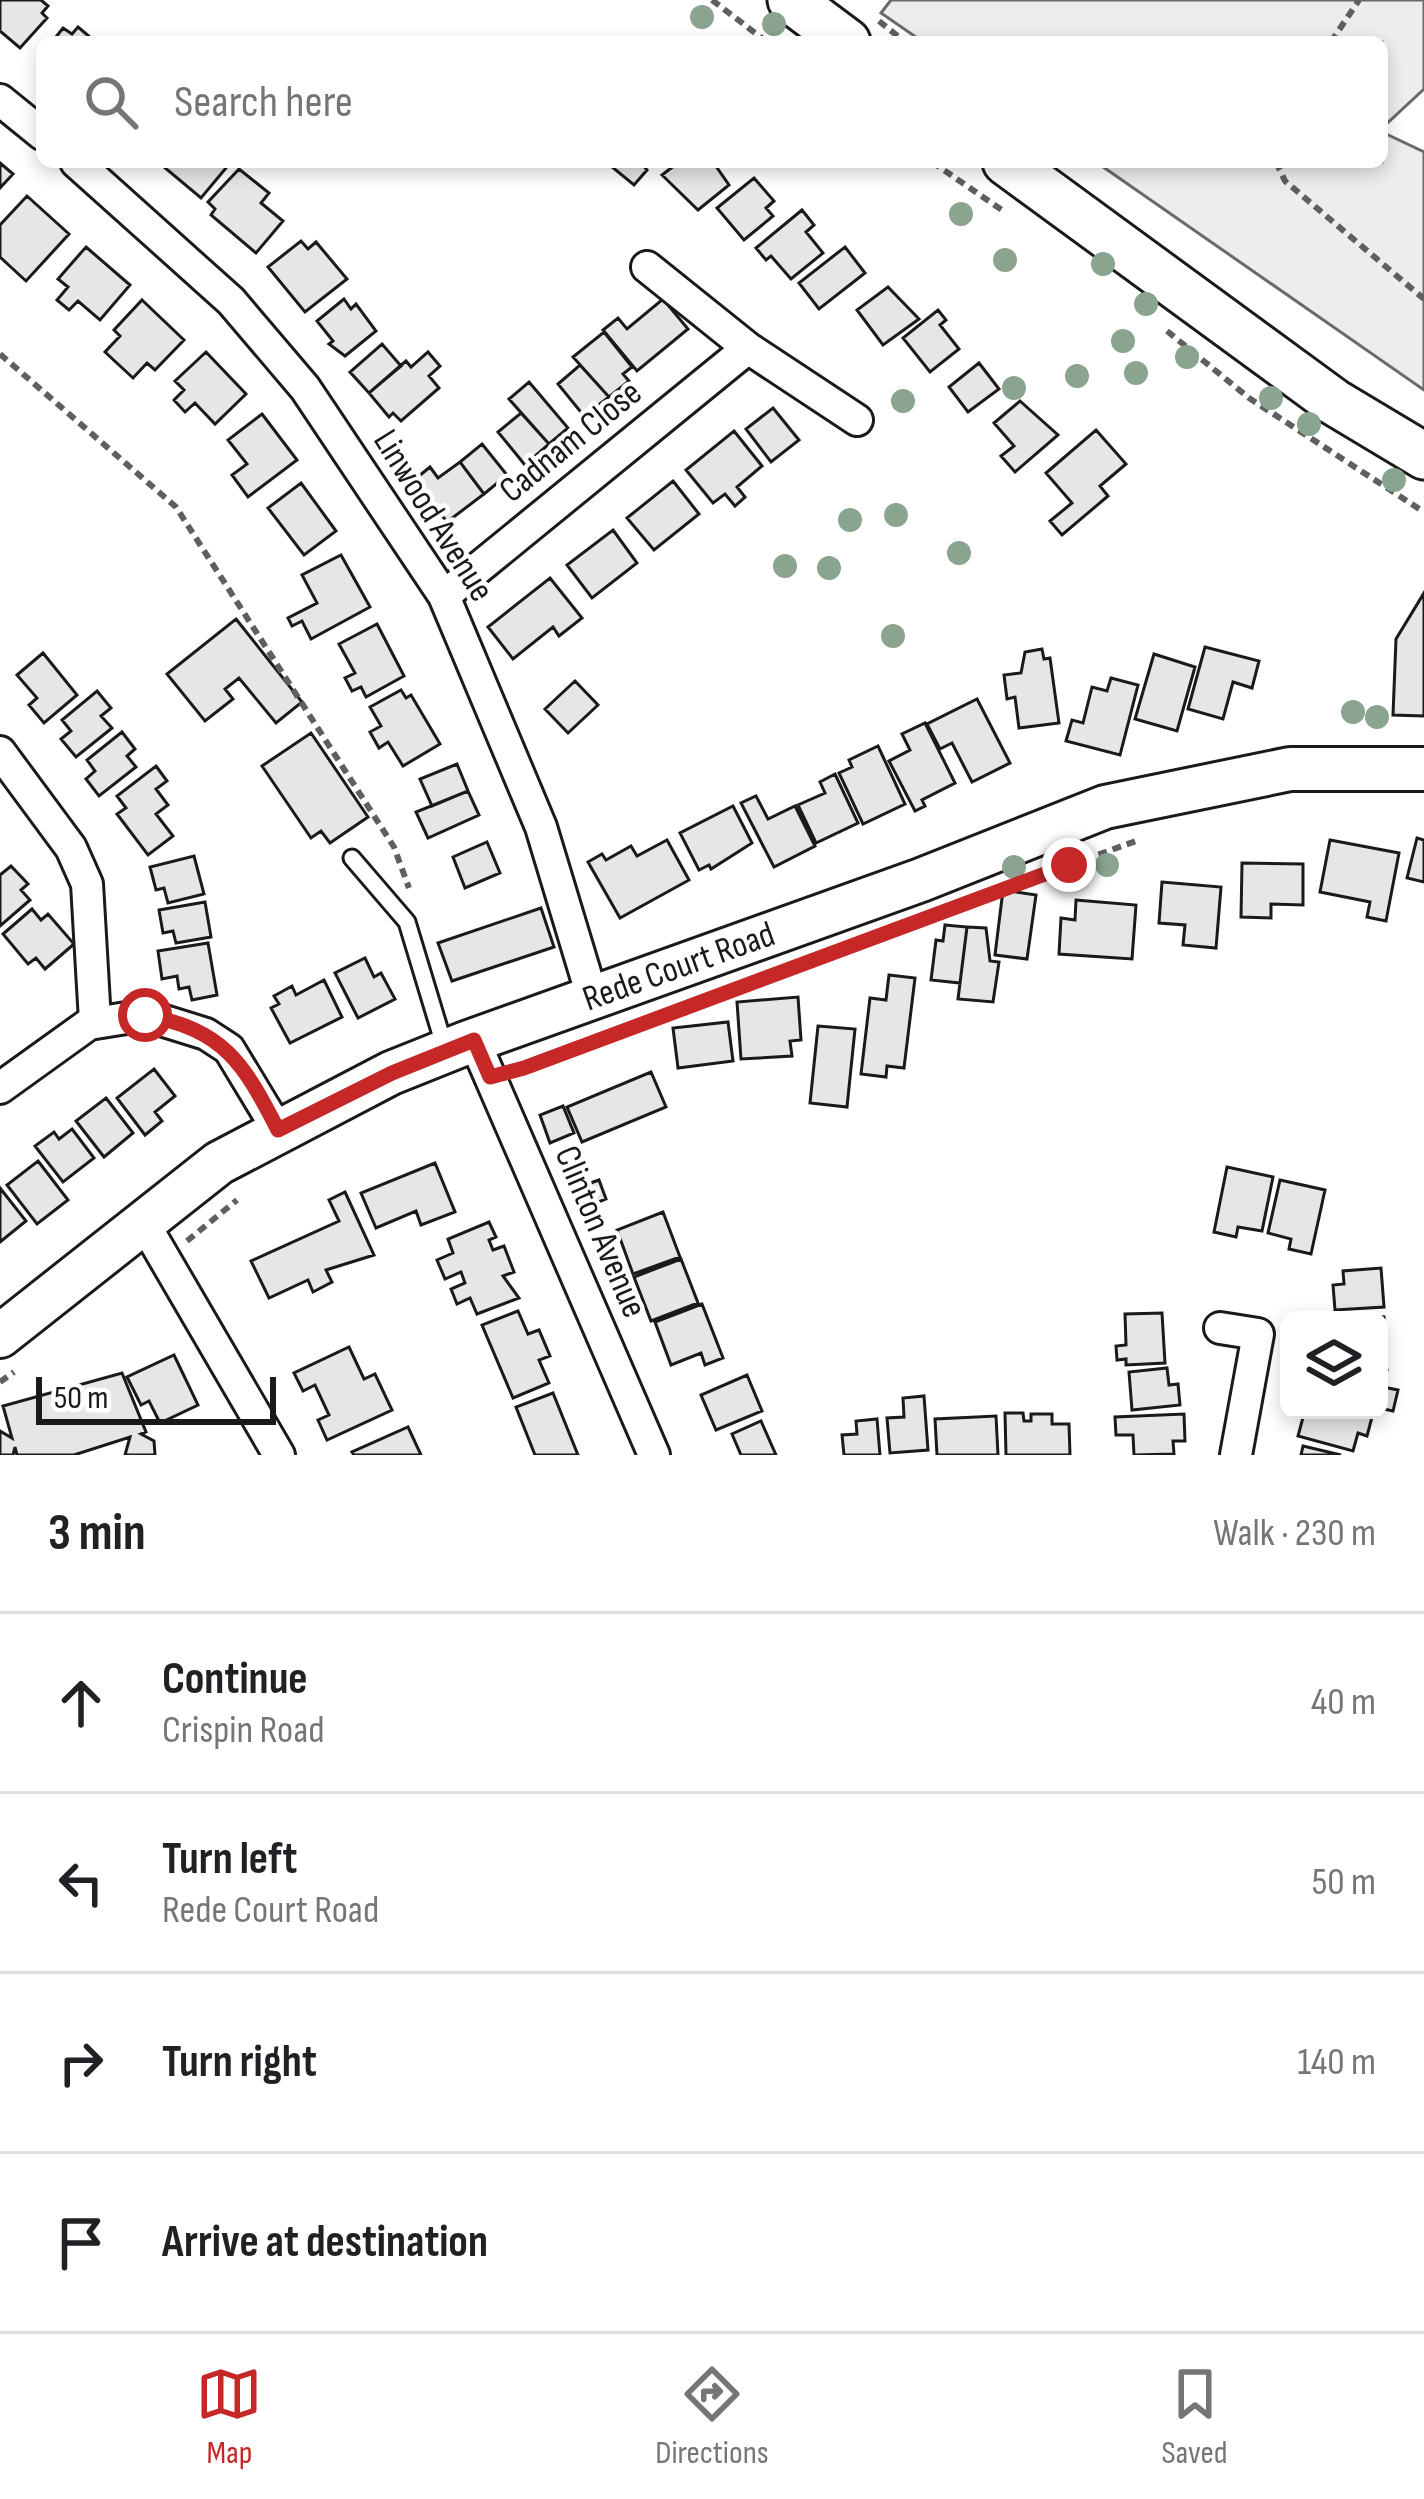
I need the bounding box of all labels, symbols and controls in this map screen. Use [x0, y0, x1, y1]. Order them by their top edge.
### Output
search box [36, 36, 1388, 168]
icon: search [78, 69, 144, 135]
text: Search here [174, 75, 353, 130]
street label: Cadnam Close [491, 372, 651, 512]
street label: Linwood Avenue [363, 422, 503, 610]
route end [1042, 838, 1096, 892]
street label: Rede Court Road [577, 913, 780, 1021]
route start [118, 988, 172, 1042]
street label: Clinton Avenue [545, 1140, 655, 1324]
map controls [1280, 1311, 1388, 1419]
button: layers [1280, 1311, 1388, 1419]
scale bar [36, 1371, 276, 1424]
text: 50 m [54, 1378, 108, 1418]
text: 3 min [48, 1503, 146, 1564]
text: Walk · 230 m [1213, 1510, 1376, 1557]
text: Continue [162, 1652, 308, 1707]
icon: ahead [48, 1670, 114, 1736]
text: 40 m [1311, 1679, 1376, 1726]
text: Crispin Road [162, 1707, 324, 1754]
text: Turn left [162, 1832, 297, 1887]
icon: left [48, 1850, 114, 1916]
text: 50 m [1312, 1859, 1376, 1906]
text: Rede Court Road [162, 1887, 379, 1934]
icon: right [48, 2030, 114, 2096]
text: Turn right [162, 2035, 317, 2090]
text: 140 m [1297, 2039, 1376, 2086]
icon: arrive [48, 2210, 114, 2276]
text: Arrive at destination [162, 2215, 488, 2270]
tab: Map [196, 2361, 262, 2473]
tab: Directions [655, 2361, 769, 2473]
tab: Saved [1161, 2361, 1228, 2473]

